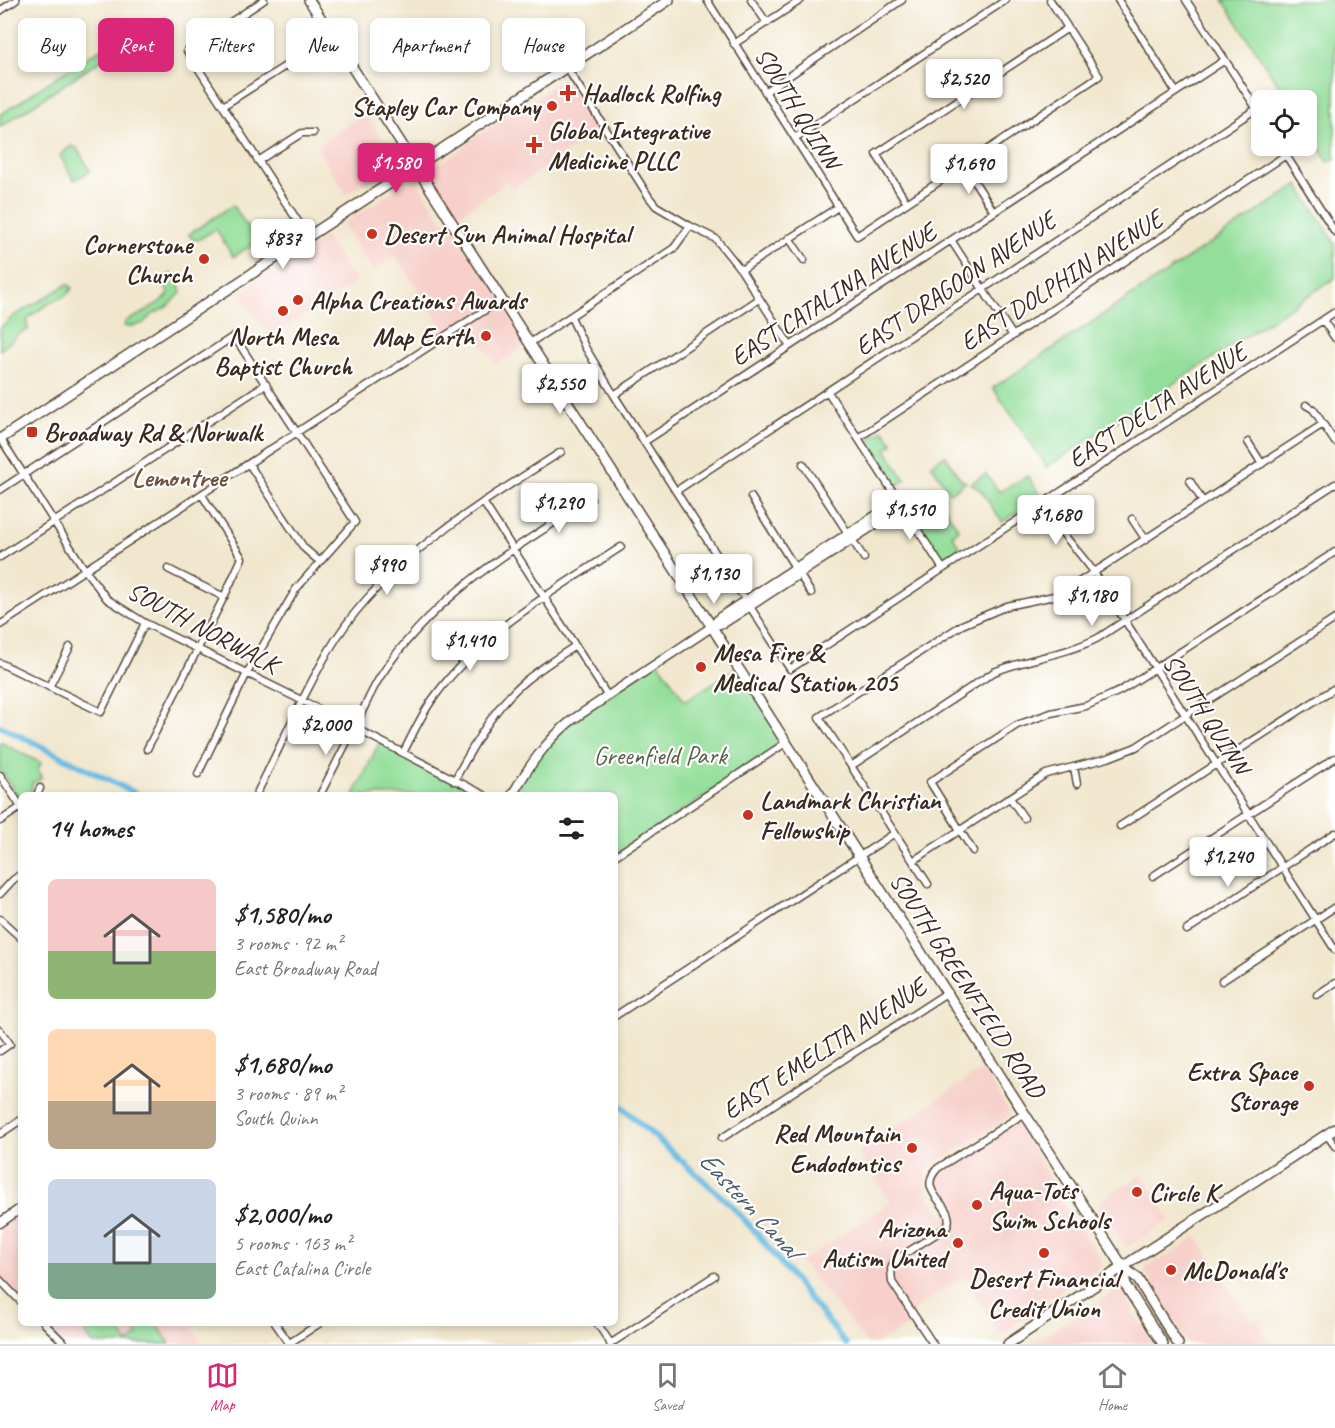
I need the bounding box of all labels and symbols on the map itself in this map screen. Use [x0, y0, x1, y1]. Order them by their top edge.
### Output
street label: SOUTH QUINN [747, 41, 850, 179]
pin: $2,520 [915, 59, 1013, 110]
place label: Hadlock Rolfing [582, 77, 723, 110]
marker: Hadlock Rolfing [559, 84, 577, 102]
place label: Stapley Car Company [351, 90, 543, 123]
marker: Stapley Car Company [545, 99, 559, 113]
place label: Global Integrative Medicine PLLC [548, 114, 711, 177]
marker: Global Integrative Medicine PLLC [525, 136, 543, 154]
pin: $1,580 [347, 143, 445, 194]
pin: $1,690 [920, 144, 1018, 195]
street label: EAST DOLPHIN AVENUE [954, 200, 1172, 358]
street label: EAST DRAGOON AVENUE [848, 202, 1065, 363]
street label: EAST CATALINA AVENUE [724, 214, 945, 373]
place label: Desert Sun Animal Hospital [384, 218, 634, 251]
pin: $837 [247, 219, 319, 270]
marker: Desert Sun Animal Hospital [365, 227, 379, 241]
place label: Cornerstone Church [83, 228, 194, 291]
marker: Cornerstone Church [197, 252, 211, 266]
place label: Alpha Creations Awards [310, 284, 529, 317]
marker: Alpha Creations Awards [291, 293, 305, 307]
marker: North Mesa Baptist Church [276, 304, 290, 318]
place label: North Mesa Baptist Church [214, 320, 353, 383]
place label: Map Earth [373, 320, 476, 353]
marker: Map Earth [479, 329, 493, 343]
street label: EAST DELTA AVENUE [1062, 333, 1256, 475]
pin: $2,550 [511, 364, 609, 415]
place label: Broadway Rd & Norwalk [44, 416, 264, 449]
marker: Broadway Rd & Norwalk [25, 425, 39, 439]
district label: Lemontree [132, 460, 229, 494]
pin: $1,290 [510, 483, 608, 534]
pin: $1,510 [861, 490, 959, 541]
pin: $1,680 [1007, 495, 1105, 546]
pin: $990 [351, 545, 423, 596]
pin: $1,130 [665, 554, 763, 605]
street label: SOUTH NORWALK [122, 574, 287, 683]
pin: $1,180 [1043, 576, 1141, 627]
pin: $1,410 [421, 621, 519, 672]
place label: Mesa Fire & Medical Station 205 [713, 636, 900, 699]
street label: SOUTH QUINN [1155, 648, 1260, 784]
marker: Mesa Fire & Medical Station 205 [694, 660, 708, 674]
pin: $2,000 [277, 705, 375, 756]
park label: Greenfield Park [593, 739, 729, 772]
place label: Landmark Christian Fellowship [760, 784, 942, 847]
marker: Landmark Christian Fellowship [741, 808, 755, 822]
pin: $1,240 [1179, 837, 1277, 888]
street label: SOUTH GREENFIELD ROAD [882, 866, 1054, 1106]
street label: EAST EMELITA AVENUE [716, 968, 935, 1127]
place label: Extra Space Storage [1187, 1055, 1299, 1118]
marker: Extra Space Storage [1302, 1079, 1316, 1093]
place label: Red Mountain Endodontics [774, 1117, 903, 1180]
marker: Red Mountain Endodontics [905, 1141, 919, 1155]
water label: Eastern Canal [692, 1144, 814, 1271]
place label: Aqua-Tots Swim Schools [989, 1174, 1113, 1237]
place label: Circle K [1149, 1176, 1224, 1209]
marker: Circle K [1130, 1185, 1144, 1199]
marker: Aqua-Tots Swim Schools [970, 1198, 984, 1212]
place label: Arizona Autism United [822, 1212, 951, 1275]
marker: Arizona Autism United [951, 1236, 965, 1250]
marker: Desert Financial Credit Union [1037, 1246, 1051, 1260]
place label: McDonald's [1183, 1254, 1289, 1287]
place label: Desert Financial Credit Union [969, 1262, 1124, 1325]
marker: McDonald's [1164, 1263, 1178, 1277]

